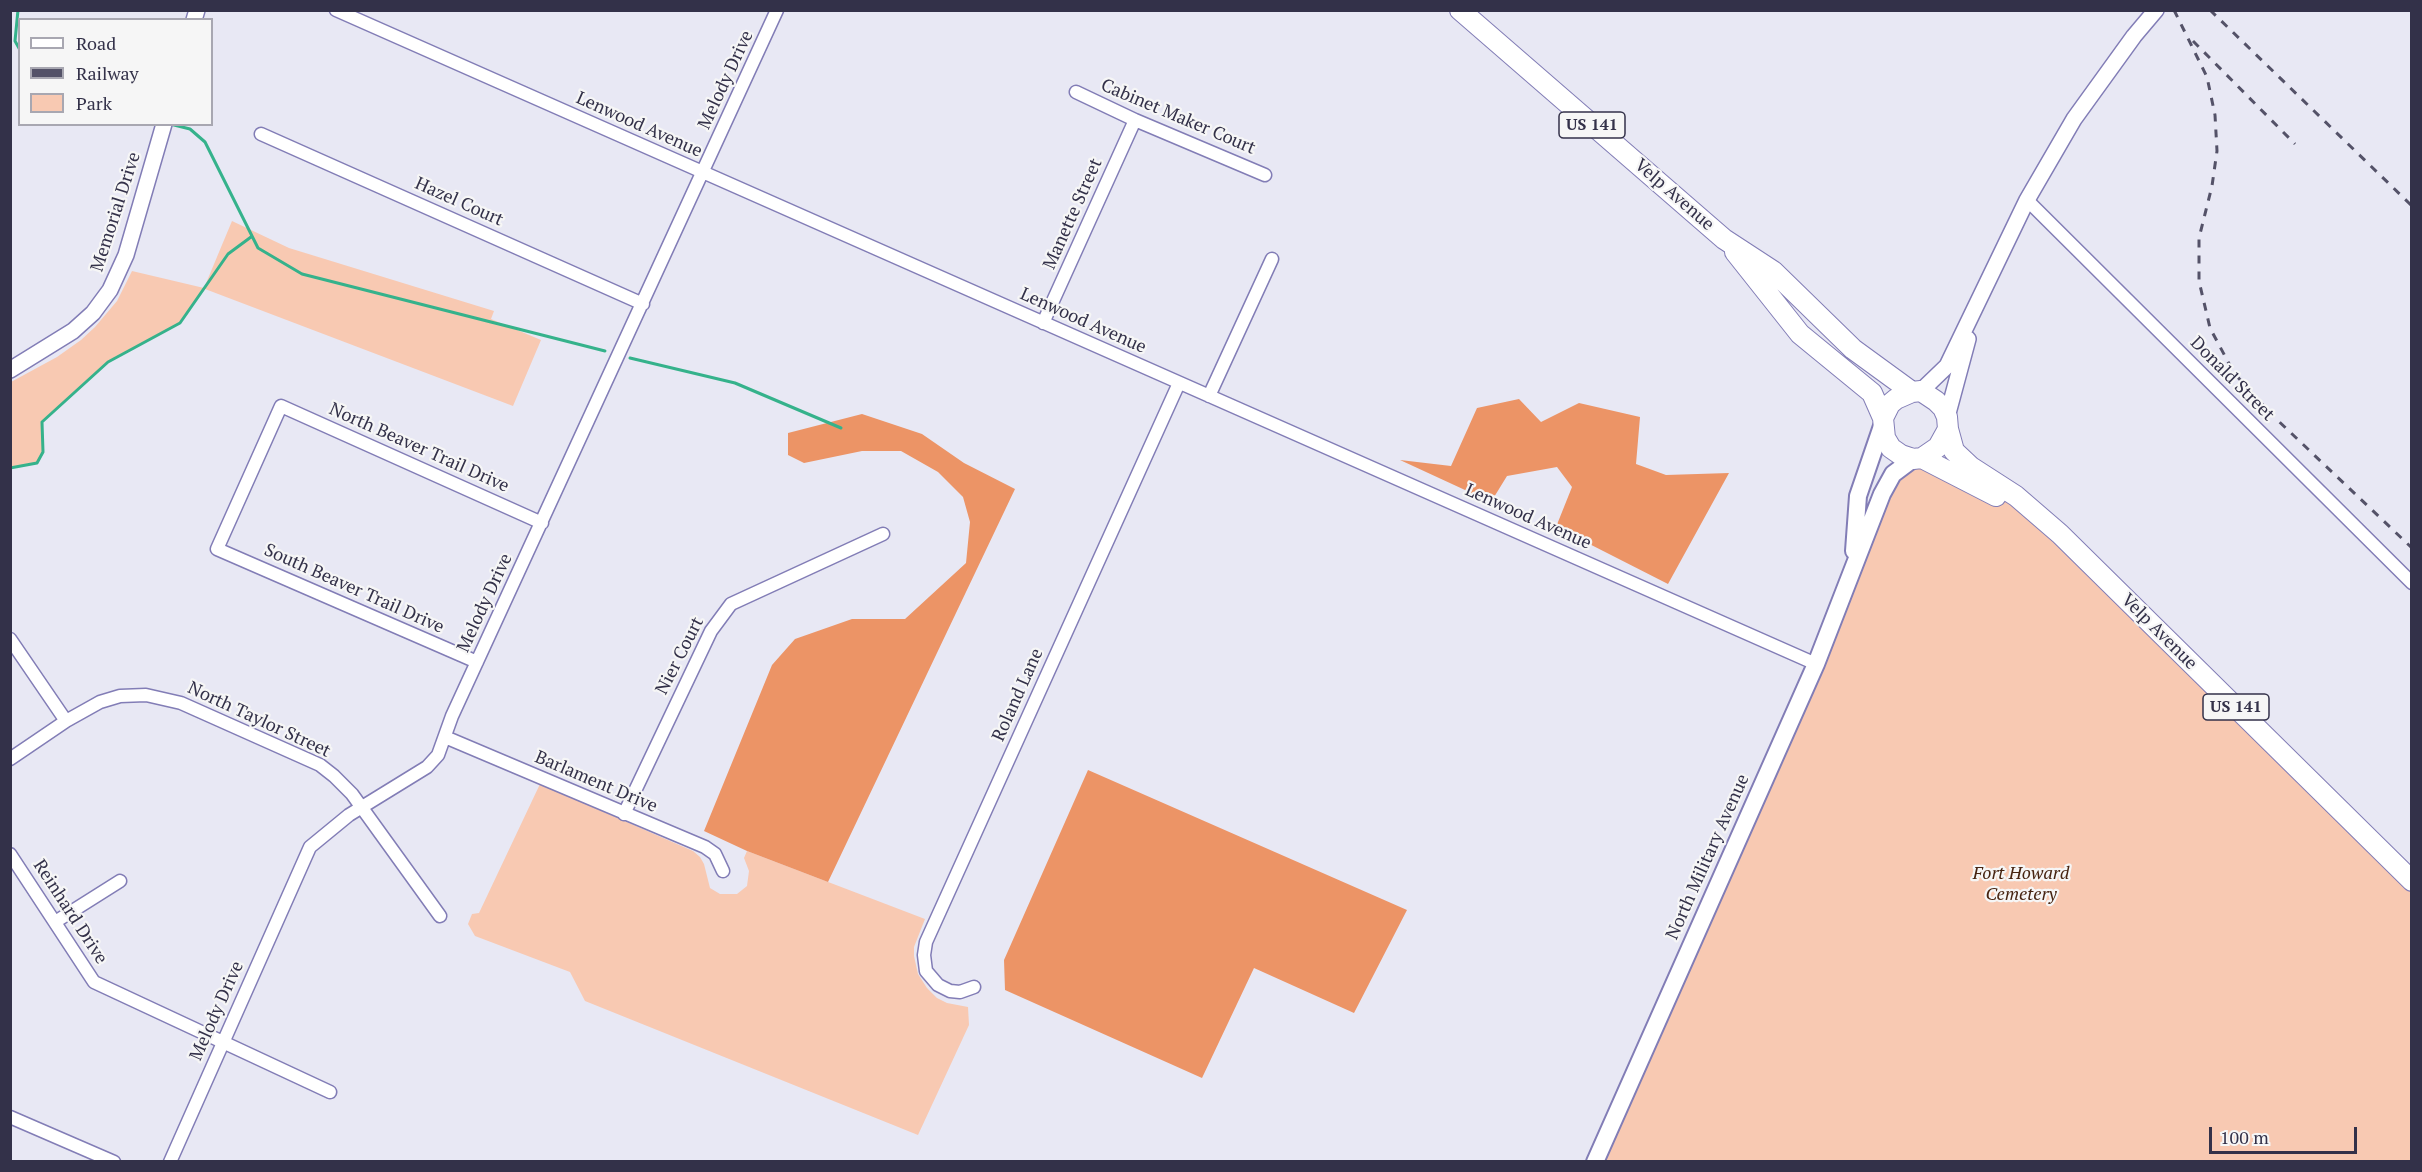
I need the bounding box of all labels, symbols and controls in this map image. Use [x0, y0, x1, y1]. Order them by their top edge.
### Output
legend [18, 18, 213, 126]
street label: Melody Drive [694, 27, 758, 133]
text: Road [76, 31, 116, 55]
text: Railway [76, 61, 139, 85]
street label: Cabinet Maker Court [1097, 75, 1259, 159]
street label: Lenwood Avenue [573, 88, 705, 162]
text: Park [76, 91, 112, 115]
road number: US 141 [1559, 112, 1625, 138]
street label: Memorial Drive [87, 150, 145, 274]
street label: Velp Avenue [1630, 154, 1718, 236]
street label: Manette Street [1039, 155, 1107, 273]
street label: Hazel Court [411, 173, 507, 231]
street label: Lenwood Avenue [1017, 284, 1149, 358]
street label: Donald Street [2185, 332, 2279, 426]
street label: North Beaver Trail Drive [326, 399, 512, 497]
street label: Lenwood Avenue [1462, 480, 1594, 554]
street label: South Beaver Trail Drive [261, 540, 447, 638]
street label: Melody Drive [453, 550, 517, 656]
street label: Velp Avenue [2116, 589, 2202, 675]
street label: Nier Court [651, 614, 709, 698]
street label: Roland Lane [988, 645, 1048, 745]
street label: North Taylor Street [184, 677, 334, 763]
road number: US 141 [2203, 694, 2269, 720]
street label: Barlament Drive [532, 746, 660, 818]
street label: North Military Avenue [1662, 771, 1754, 943]
street label: Reinhard Drive [28, 856, 112, 968]
park label: Fort Howard Cemetery [1973, 863, 2069, 906]
street label: Melody Drive [185, 958, 249, 1064]
scale bar [2212, 1115, 2360, 1153]
text: 100 m [2220, 1125, 2269, 1149]

